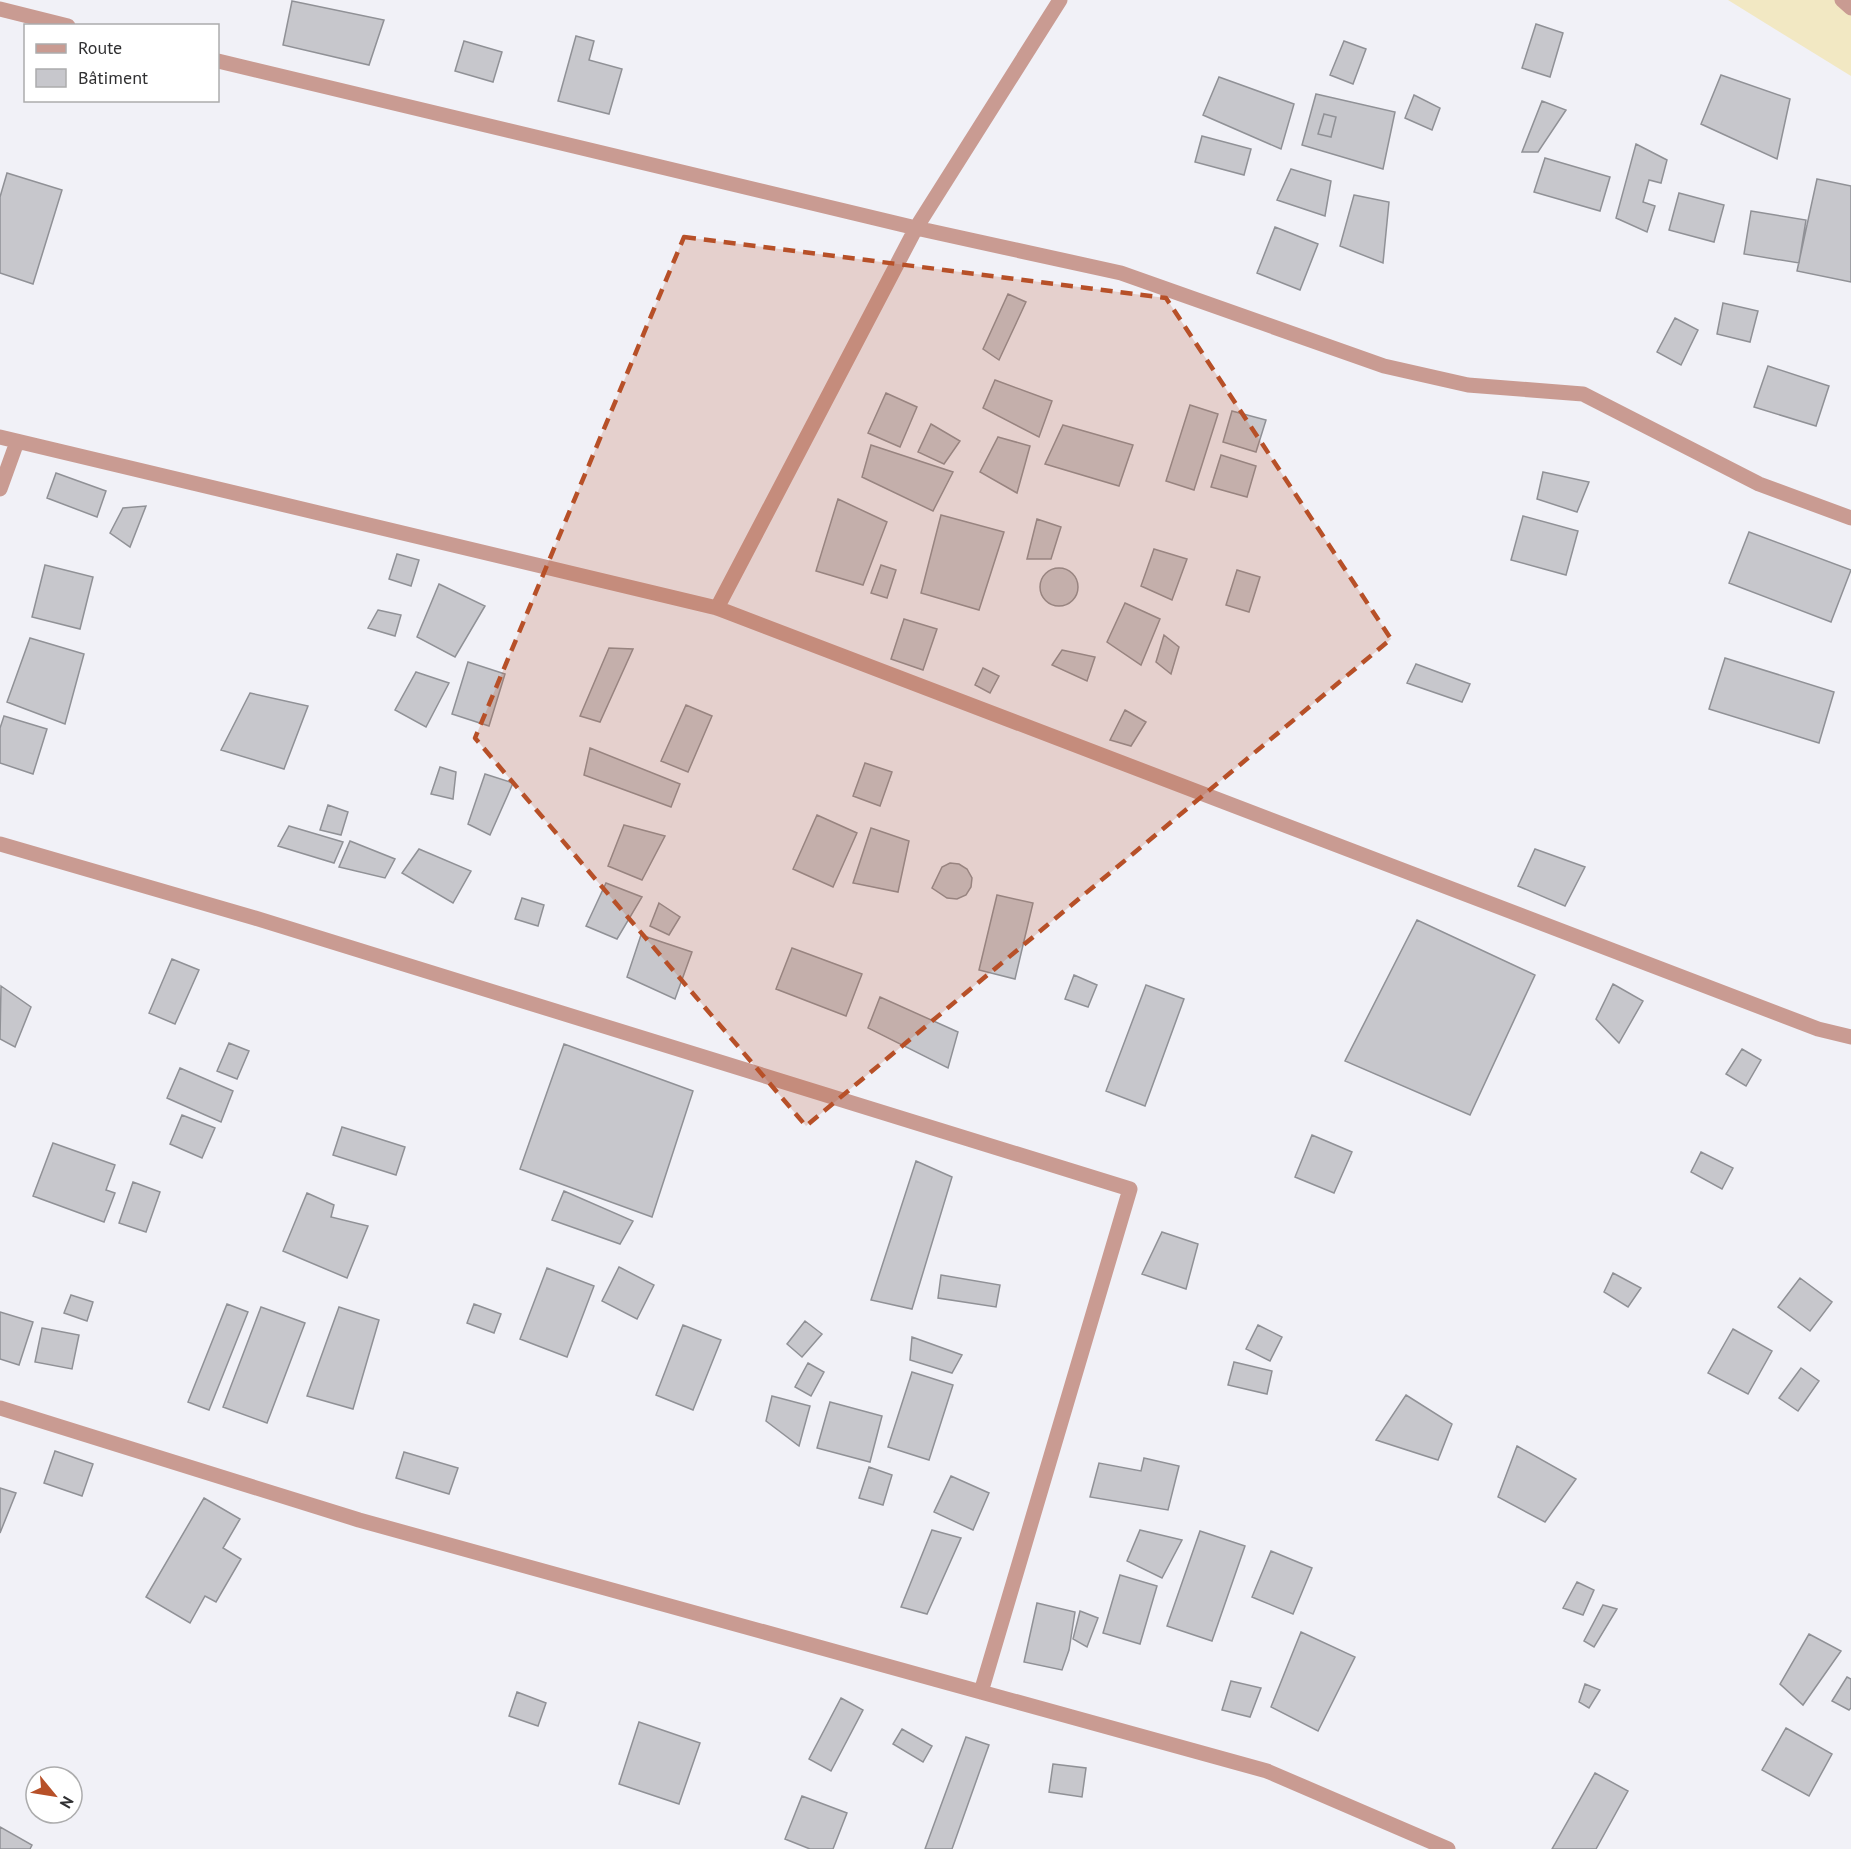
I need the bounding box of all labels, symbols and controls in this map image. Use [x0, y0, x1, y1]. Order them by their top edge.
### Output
legend [24, 24, 219, 102]
text: Route [78, 36, 122, 59]
text: Bâtiment [78, 66, 148, 89]
north arrow [24, 1765, 84, 1825]
text: N [56, 1793, 78, 1812]

